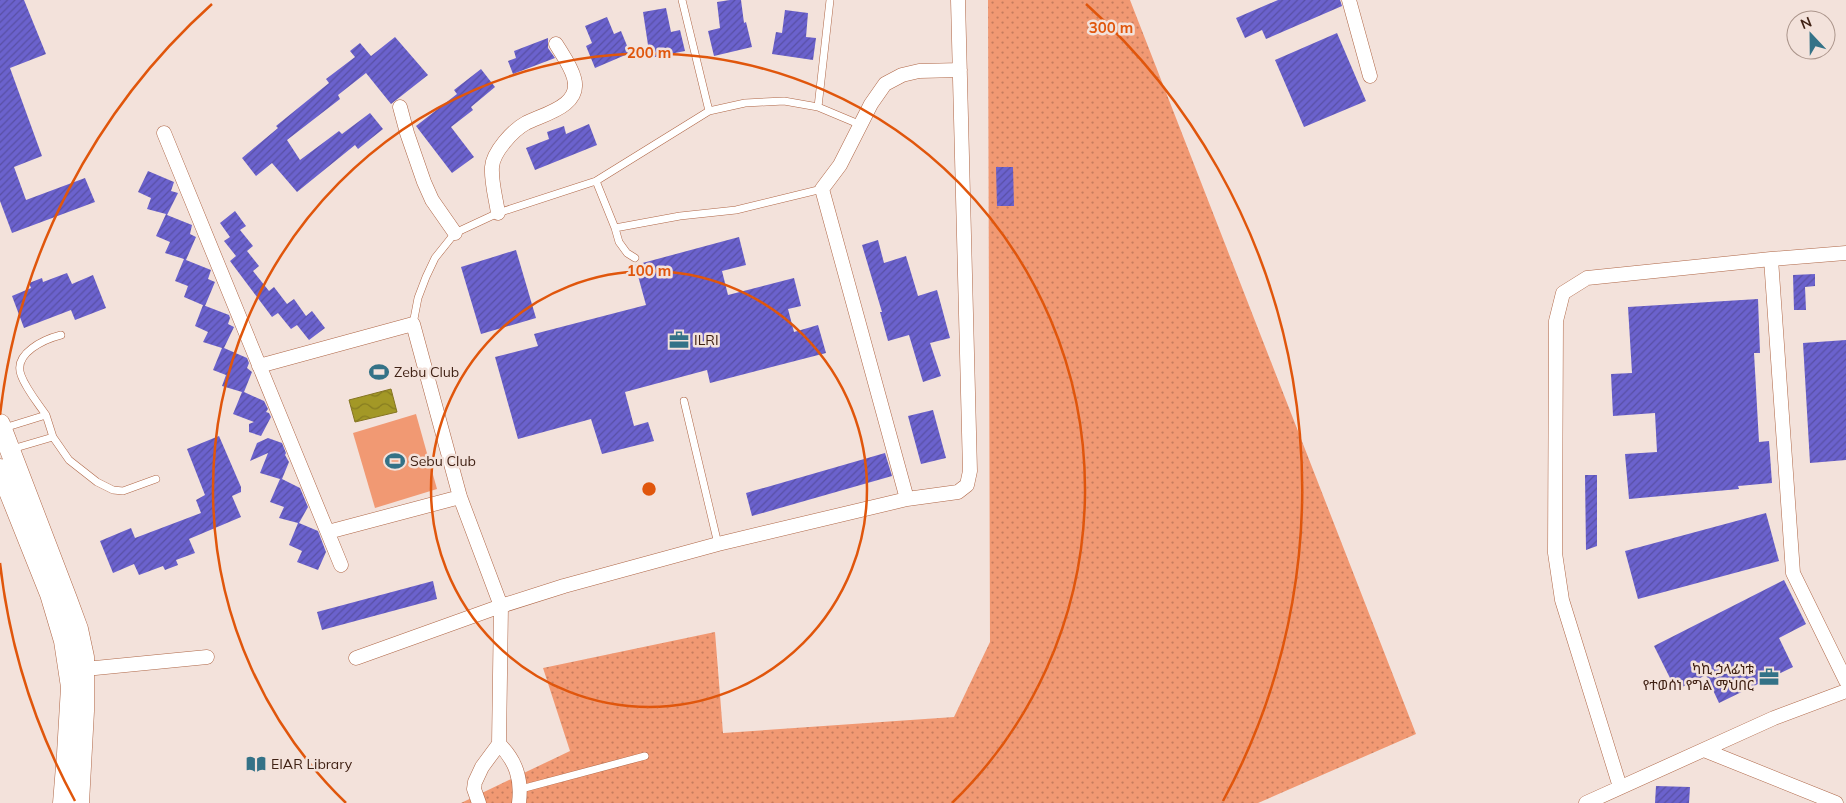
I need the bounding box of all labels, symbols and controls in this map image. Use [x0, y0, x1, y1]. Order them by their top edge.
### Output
north arrow [1786, 10, 1836, 60]
text: N [1798, 13, 1814, 33]
text: 300 m [1089, 18, 1133, 37]
text: 200 m [627, 43, 671, 62]
text: 100 m [627, 261, 671, 280]
office icon: ILRI [668, 329, 690, 351]
place label: ILRI [694, 331, 719, 349]
sports icon: Zebu Club [368, 361, 390, 383]
place label: Zebu Club [394, 363, 459, 381]
sports icon: Sebu Club [384, 450, 406, 472]
place label: Sebu Club [410, 452, 476, 470]
centre of rings [640, 480, 658, 498]
place label: ካኪ ኃላፊነቱ የተወሰነ የግል ማህበር [1643, 660, 1755, 694]
office icon: ካኪ ኃላፊነቱ የተወሰነ የግል ማህበር [1758, 666, 1780, 688]
library icon: EIAR Library [245, 753, 267, 775]
place label: EIAR Library [271, 755, 353, 773]

